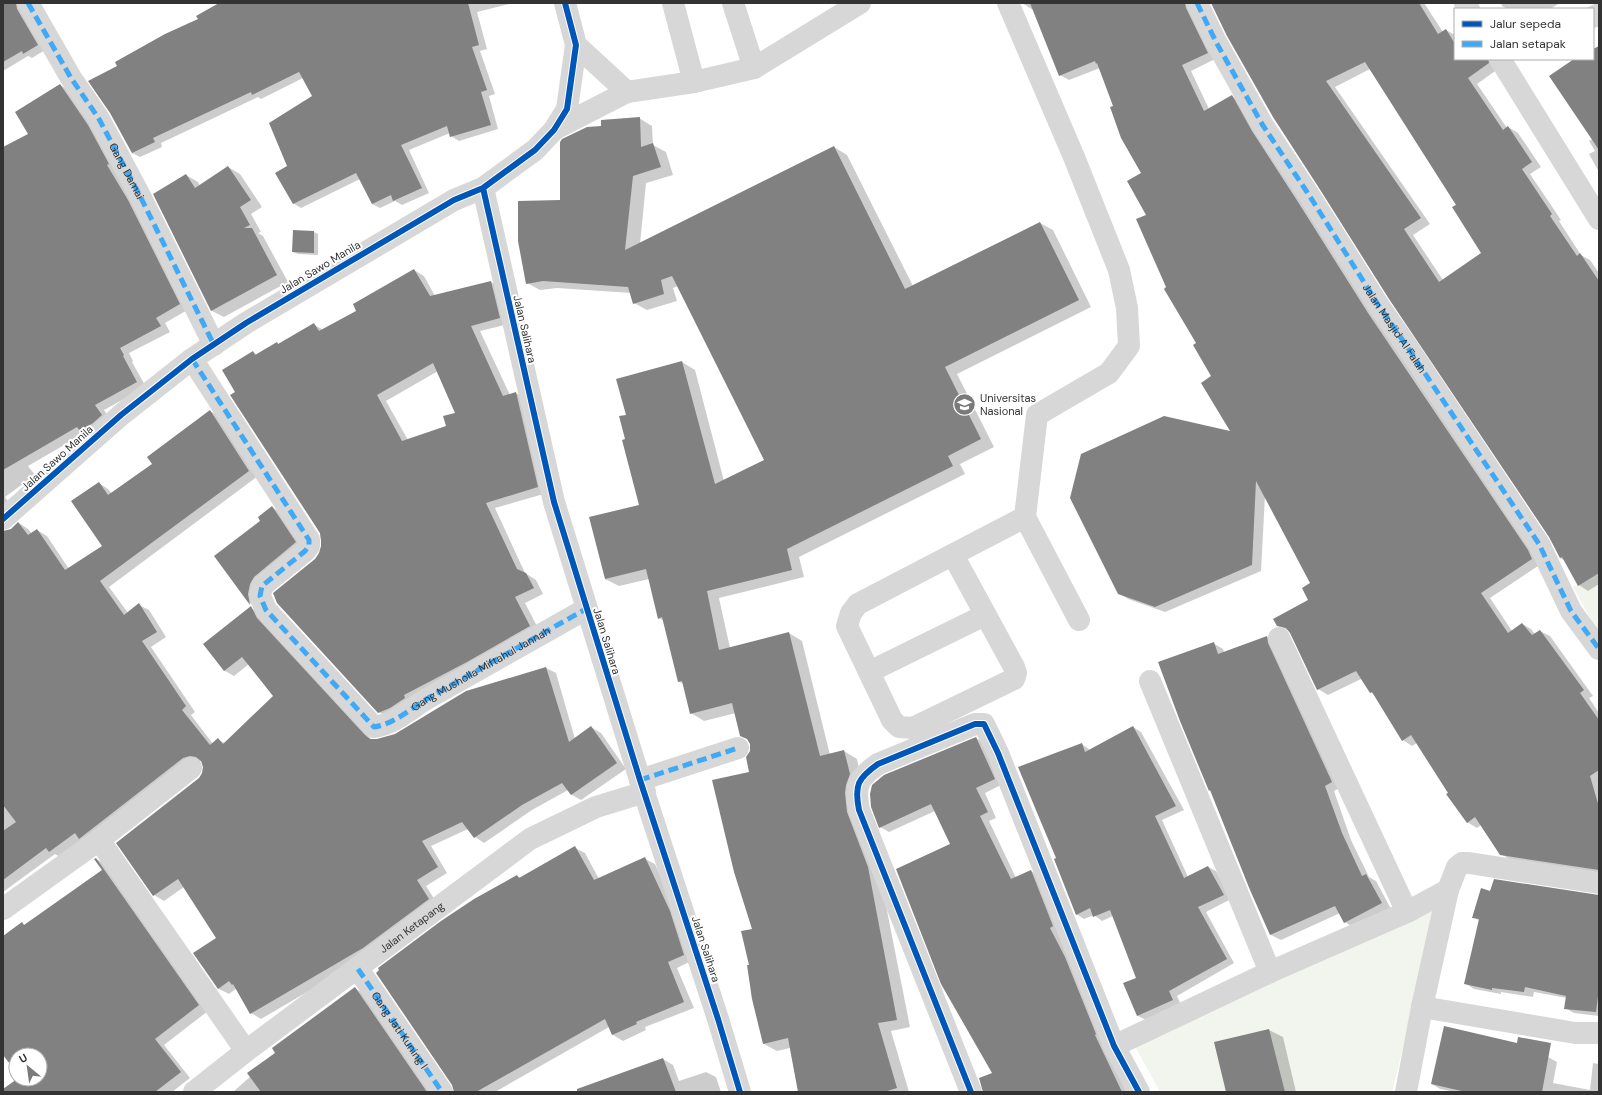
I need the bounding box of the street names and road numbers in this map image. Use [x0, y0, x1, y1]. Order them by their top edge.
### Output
street label: Gang Damai [106, 140, 147, 201]
street label: Jalan Sawo Manila [277, 237, 363, 297]
street label: Jalan Masjid Al Falah [1360, 281, 1430, 375]
street label: Jalan Salihara [510, 294, 540, 364]
street label: Jalan Sawo Manila [18, 422, 96, 494]
street label: Jalan Salihara [590, 606, 624, 676]
street label: Gang Musholla Miftahul Jannah [408, 624, 553, 714]
street label: Jalan Ketapang [377, 899, 447, 956]
street label: Jalan Salihara [689, 914, 723, 984]
street label: Gang Jati Kuning I [368, 989, 431, 1071]

